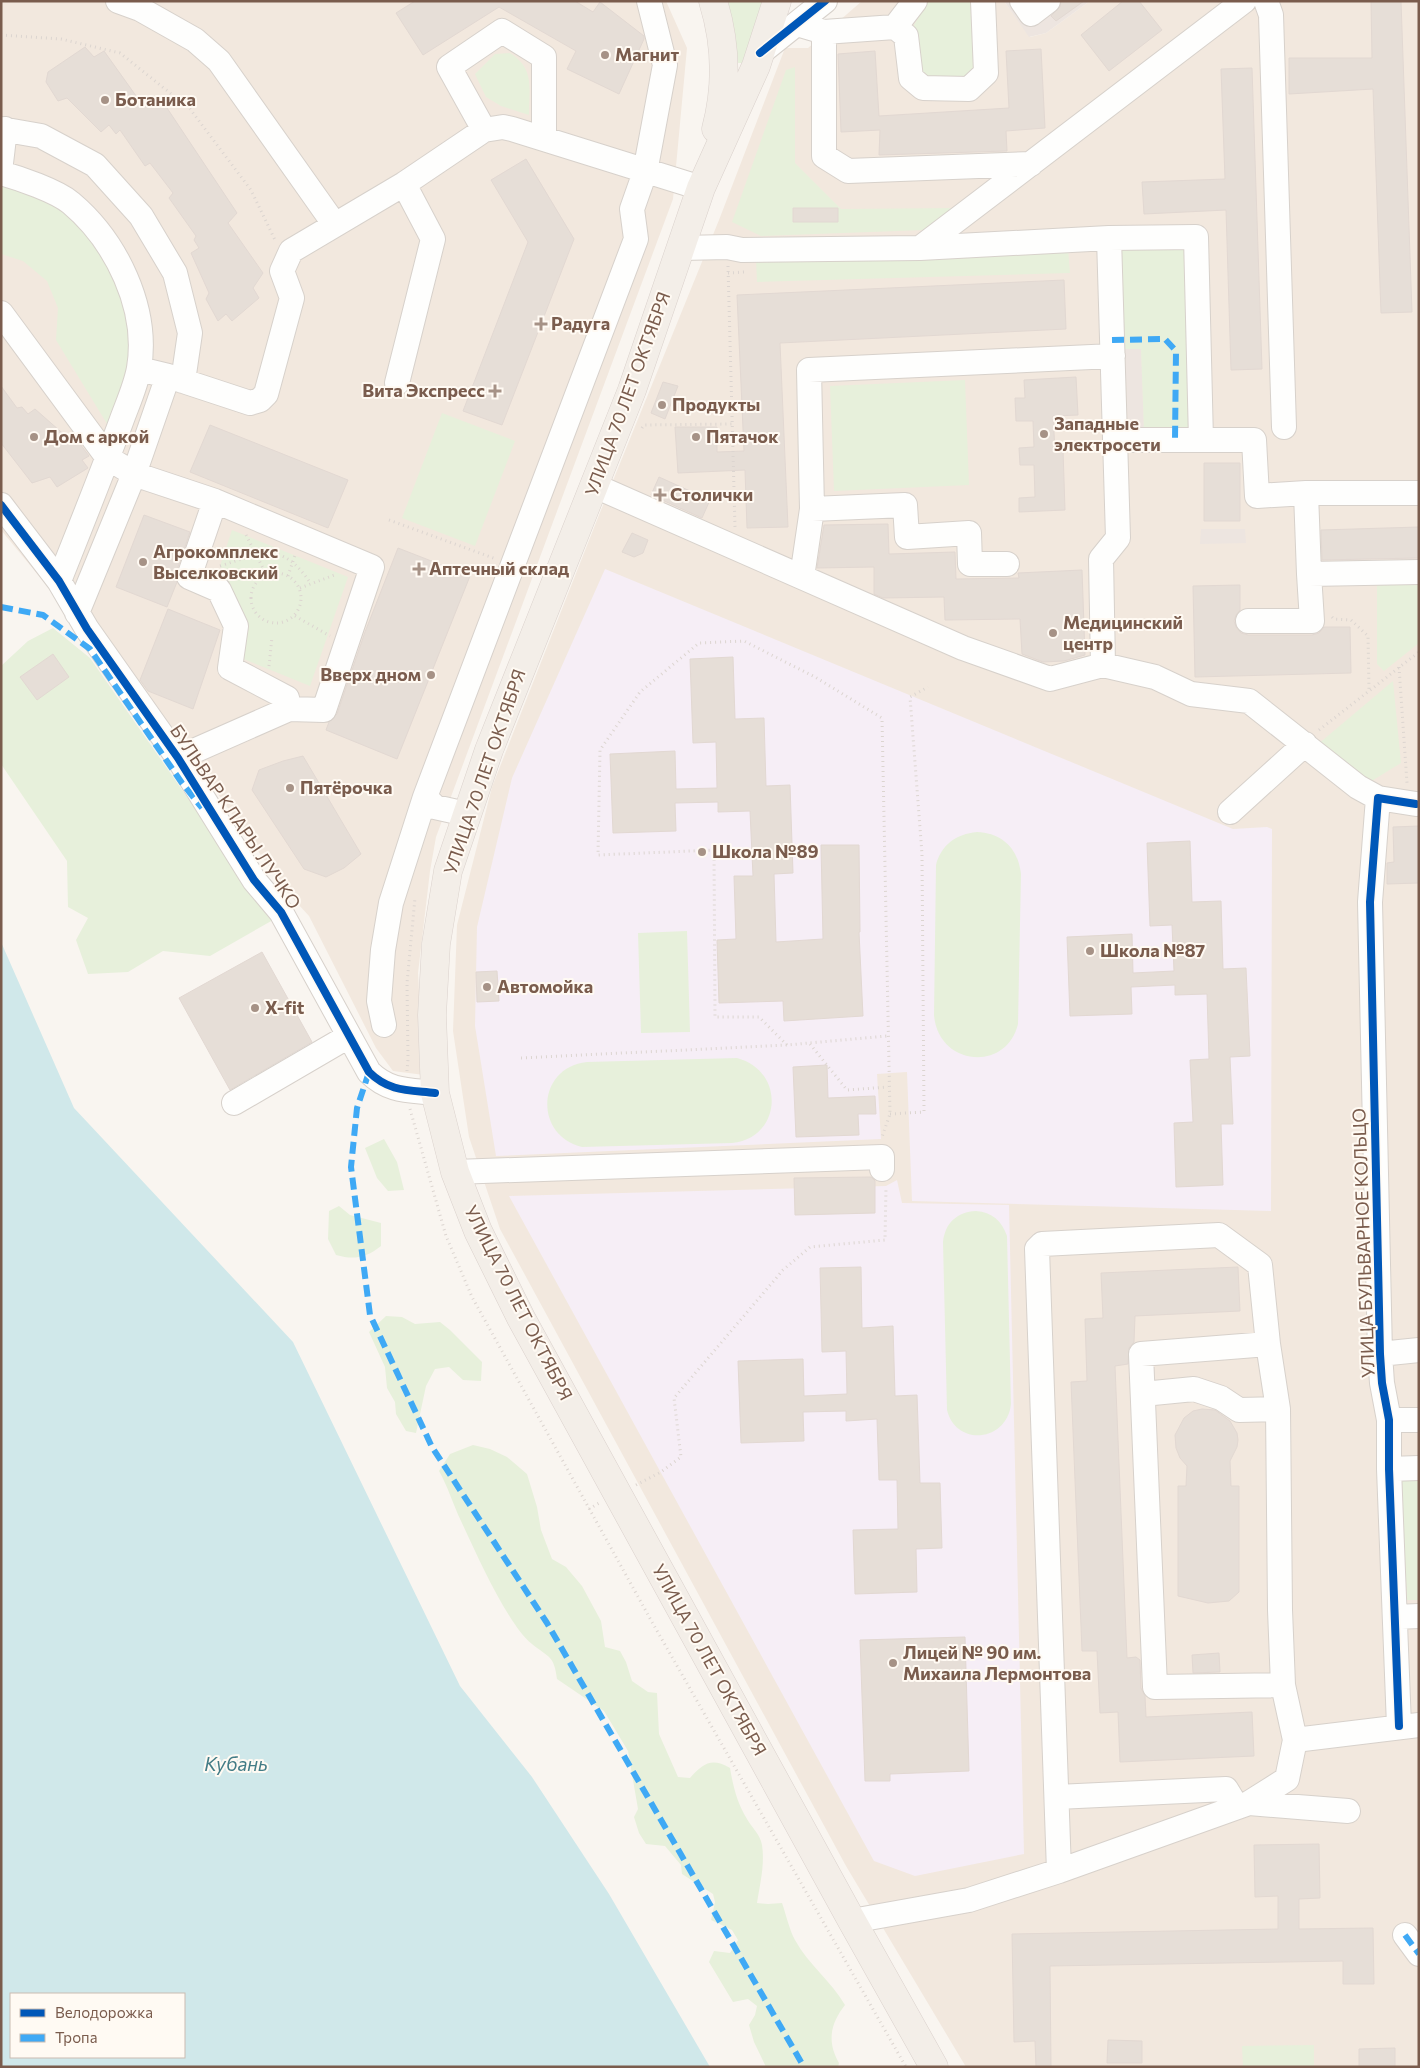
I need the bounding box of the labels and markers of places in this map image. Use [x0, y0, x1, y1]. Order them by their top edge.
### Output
place label: Магнит [615, 43, 679, 65]
marker: Магнит [599, 49, 611, 61]
place label: Ботаника [115, 88, 196, 110]
marker: Ботаника [99, 94, 111, 106]
place label: Радуга [551, 312, 610, 334]
marker: Радуга [535, 318, 547, 330]
place label: Вита Экспресс [362, 379, 485, 401]
marker: Вита Экспресс [489, 385, 501, 397]
place label: Продукты [672, 393, 760, 415]
marker: Продукты [656, 399, 668, 411]
place label: Западные электросети [1054, 412, 1161, 455]
place label: Дом с аркой [44, 425, 149, 447]
place label: Пятачок [706, 425, 779, 447]
marker: Западные электросети [1038, 428, 1050, 440]
marker: Дом с аркой [28, 431, 40, 443]
marker: Пятачок [690, 431, 702, 443]
place label: Столички [670, 483, 753, 505]
marker: Столички [654, 489, 666, 501]
place label: Агрокомплекс Выселковский [153, 540, 278, 583]
marker: Агрокомплекс Выселковский [137, 556, 149, 568]
place label: Аптечный склад [429, 557, 569, 579]
marker: Аптечный склад [413, 563, 425, 575]
place label: Медицинский центр [1063, 611, 1183, 654]
marker: Медицинский центр [1047, 627, 1059, 639]
place label: Вверх дном [320, 663, 421, 685]
marker: Вверх дном [425, 669, 437, 681]
place label: Пятёрочка [300, 776, 392, 798]
marker: Пятёрочка [284, 782, 296, 794]
place label: Школа №89 [712, 840, 819, 862]
marker: Школа №89 [696, 846, 708, 858]
place label: Школа №87 [1100, 939, 1205, 961]
marker: Школа №87 [1084, 945, 1096, 957]
place label: Автомойка [497, 975, 593, 997]
marker: Автомойка [481, 981, 493, 993]
place label: X-fit [265, 996, 305, 1018]
marker: X-fit [249, 1002, 261, 1014]
place label: Лицей № 90 им. Михаила Лермонтова [903, 1641, 1091, 1684]
marker: Лицей № 90 им. Михаила Лермонтова [887, 1657, 899, 1669]

